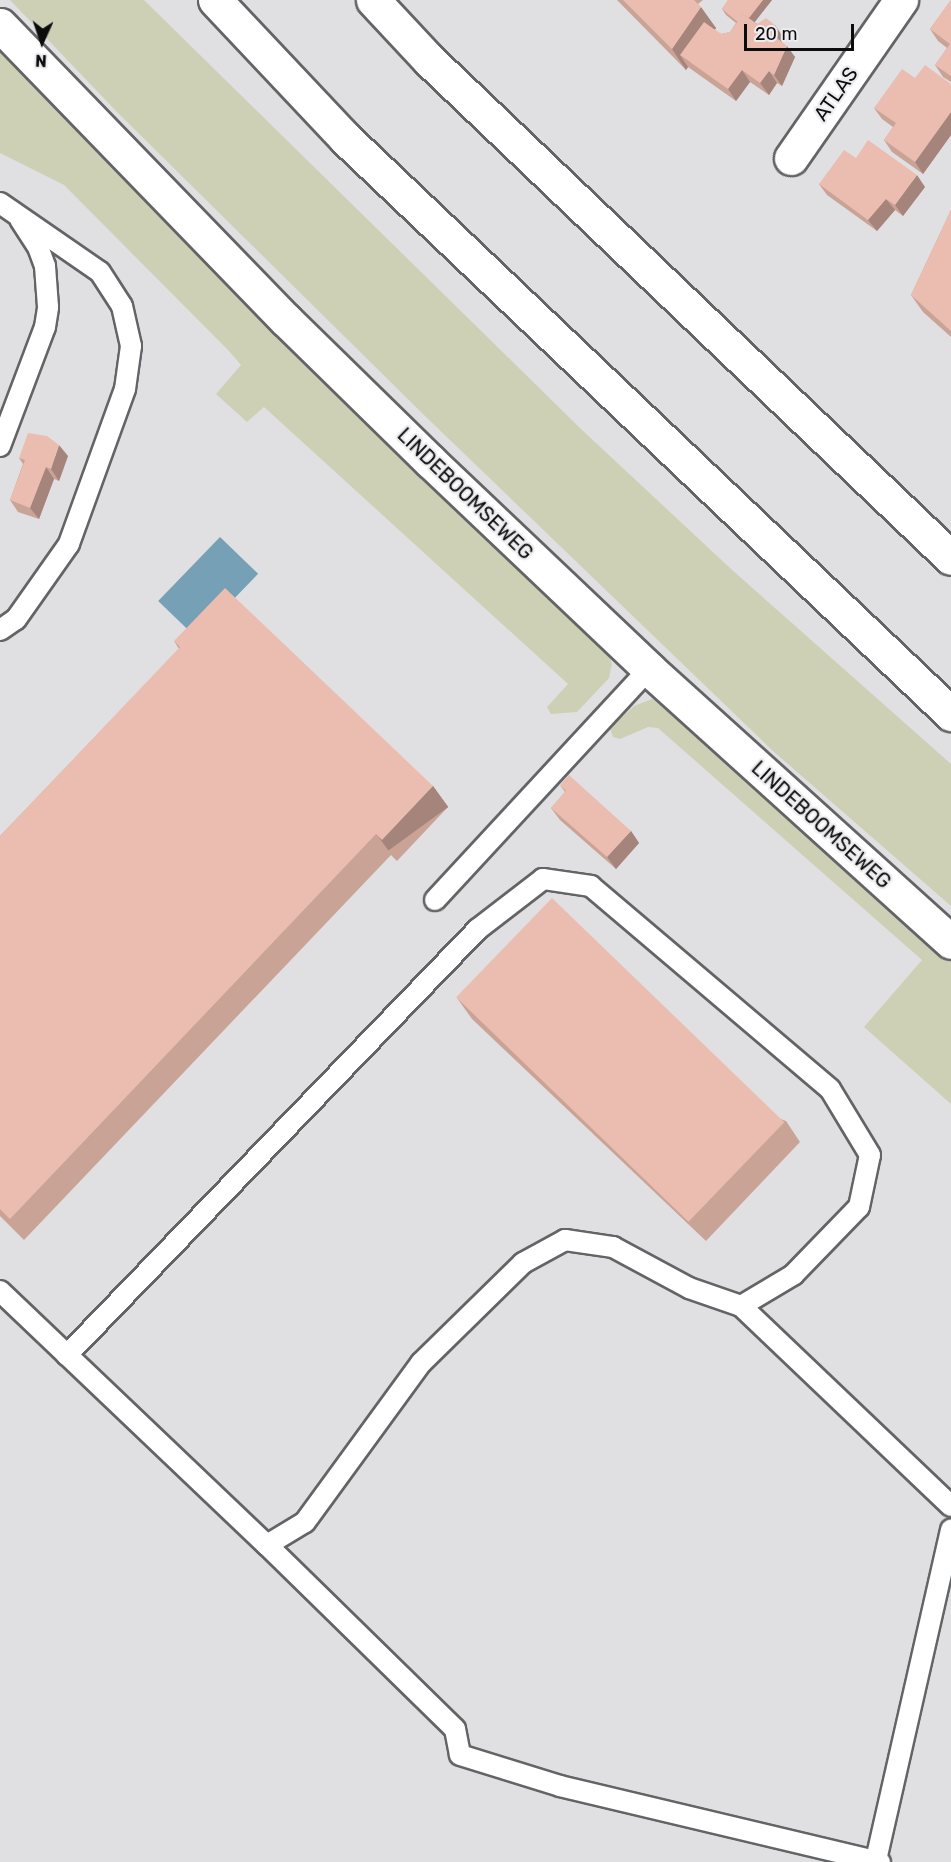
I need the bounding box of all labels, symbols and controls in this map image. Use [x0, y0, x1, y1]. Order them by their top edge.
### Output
north arrow [12, 12, 72, 72]
scale bar [747, 12, 856, 50]
text: 20 m [755, 23, 797, 45]
text: N [35, 51, 47, 70]
street label: ATLAS [809, 62, 863, 126]
street label: LINDEBOOMSEWEG [392, 423, 538, 565]
street label: LINDEBOOMSEWEG [746, 756, 896, 894]

